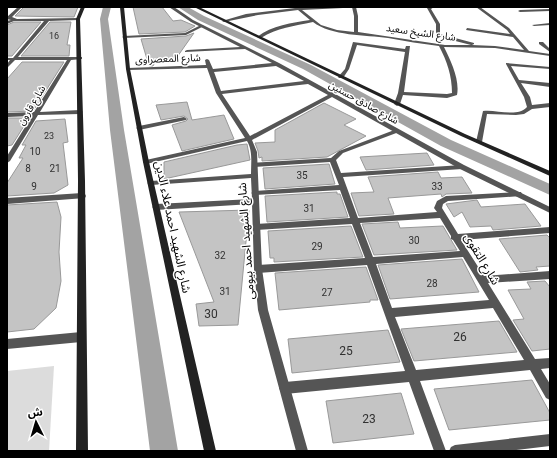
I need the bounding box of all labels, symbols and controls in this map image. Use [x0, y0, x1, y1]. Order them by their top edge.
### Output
street label: شارع الشيخ سعيد [385, 22, 457, 45]
house number: 16 [49, 31, 59, 41]
street label: شارع المعصراوى [135, 52, 201, 67]
street label: شارع صادق حسنين [326, 79, 401, 128]
street label: شارع قارون [15, 83, 49, 128]
house number: 23 [44, 131, 54, 141]
house number: 10 [29, 146, 41, 157]
street label: شارع الشهيد احمد علاء الدين [150, 160, 194, 295]
house number: 8 [25, 163, 31, 174]
house number: 21 [49, 163, 61, 174]
house number: 35 [296, 170, 308, 181]
house number: 9 [31, 181, 37, 192]
house number: 33 [431, 181, 443, 192]
street label: شارع الشهيد احمد بيومى [235, 182, 259, 300]
house number: 31 [303, 203, 315, 214]
street label: شارع التقوى [459, 231, 503, 288]
house number: 30 [408, 235, 420, 246]
house number: 29 [311, 241, 323, 252]
house number: 32 [214, 250, 226, 261]
house number: 28 [426, 278, 438, 289]
house number: 31 [219, 286, 231, 297]
house number: 27 [321, 287, 333, 298]
house number: 30 [204, 307, 218, 321]
house number: 26 [453, 330, 467, 344]
house number: 25 [339, 344, 353, 358]
north arrow [16, 402, 56, 442]
text: ش [27, 405, 43, 420]
house number: 23 [362, 412, 376, 426]

